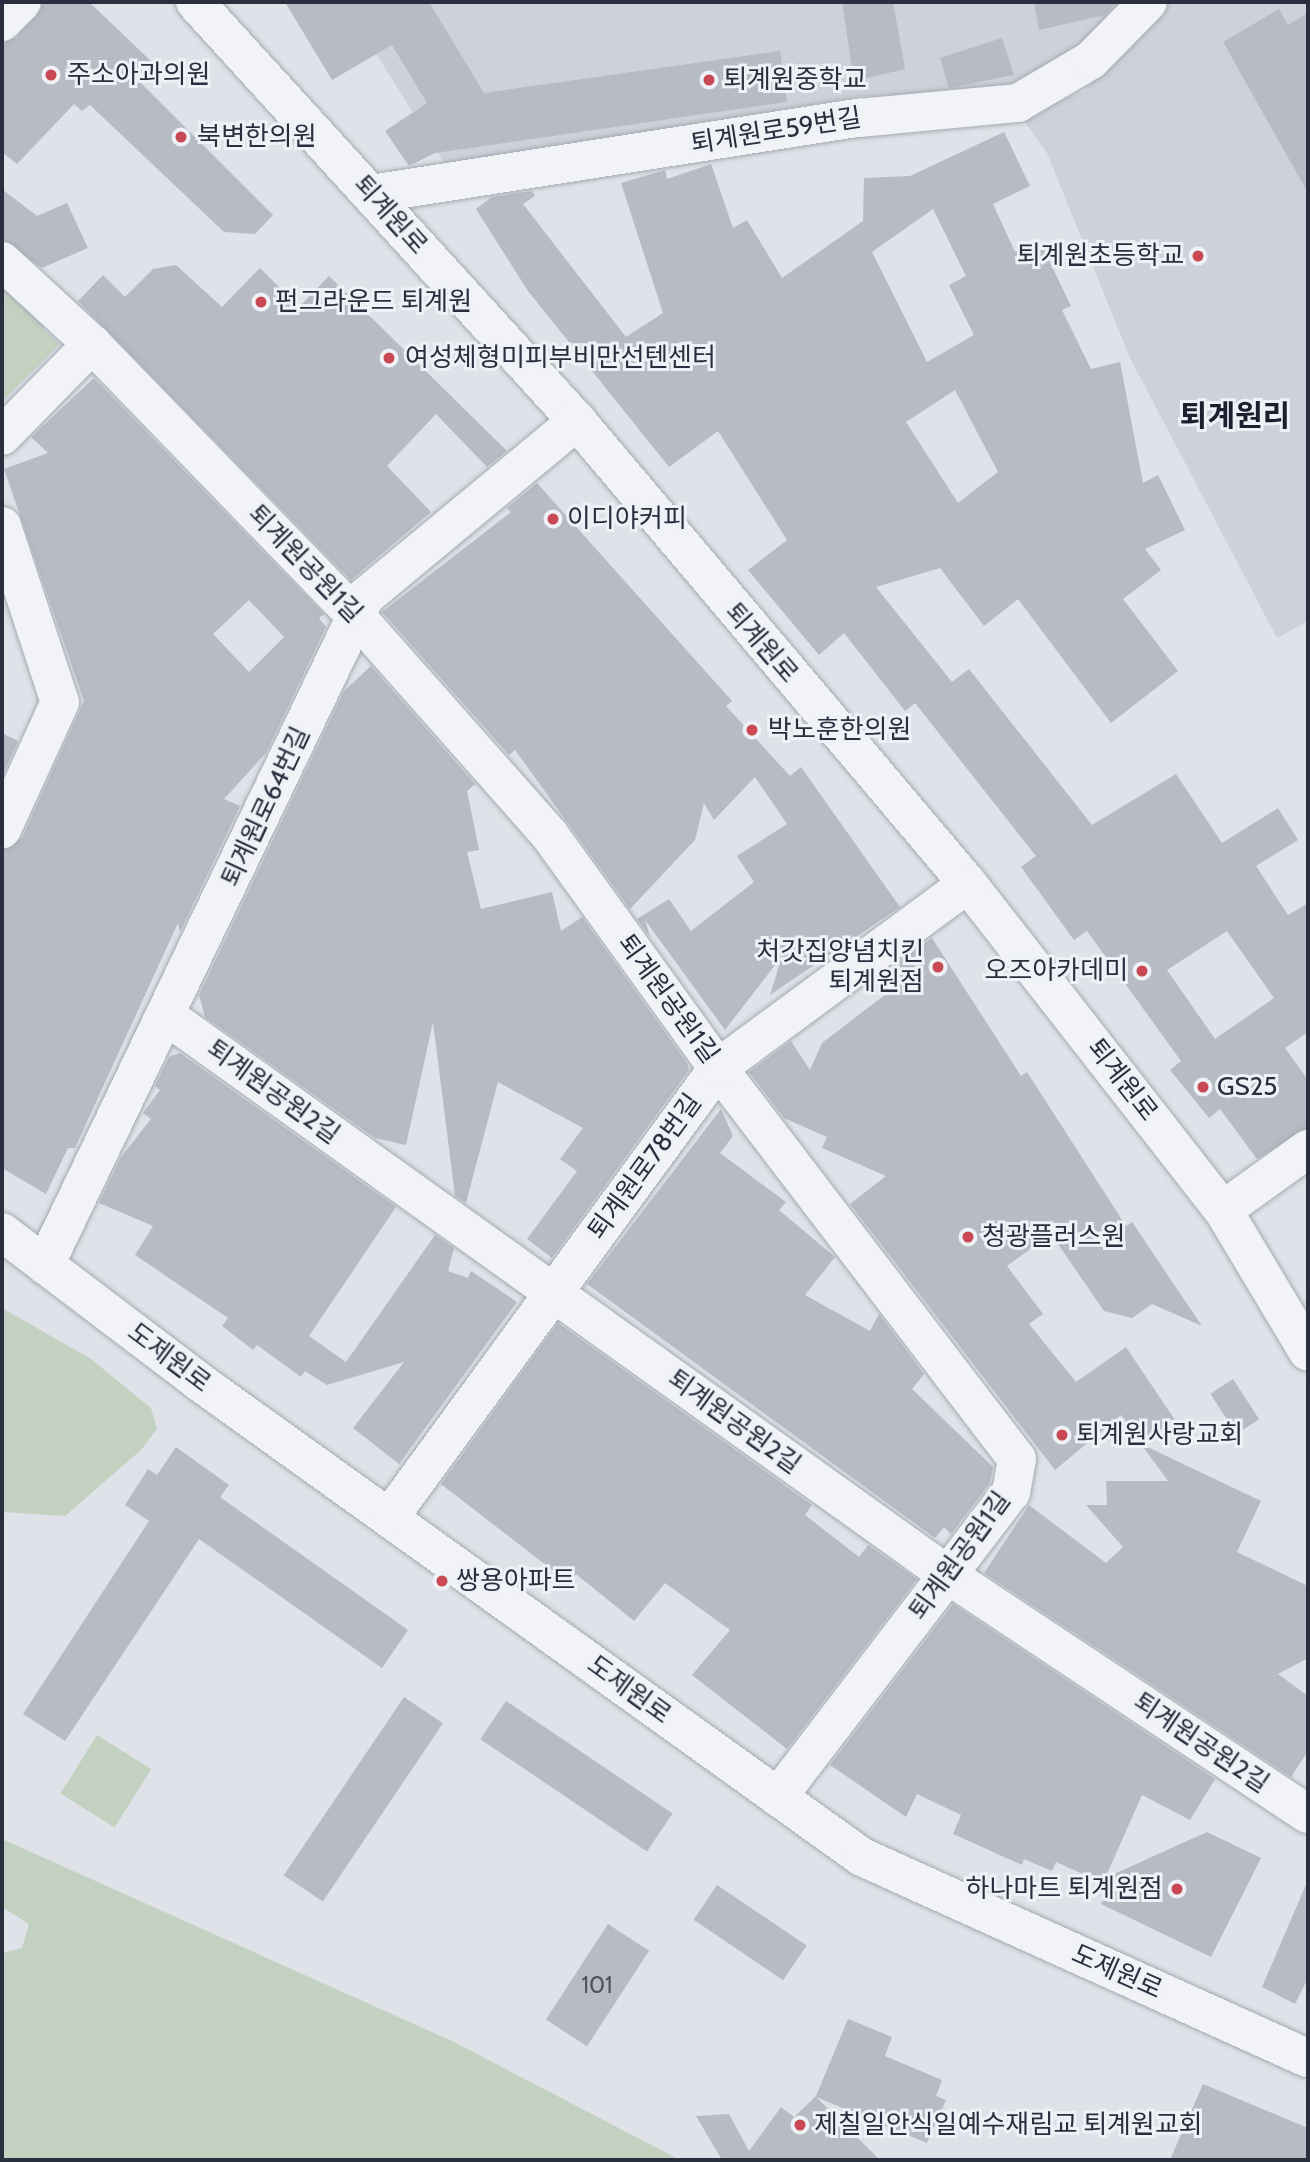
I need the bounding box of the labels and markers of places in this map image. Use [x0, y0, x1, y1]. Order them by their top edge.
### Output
place label: 주소아과의원 [67, 59, 211, 91]
place label: 퇴계원중학교 [723, 64, 867, 96]
marker: 주소아과의원 [41, 65, 61, 85]
marker: 퇴계원중학교 [701, 72, 717, 88]
place label: 북변한의원 [197, 121, 317, 153]
marker: 북변한의원 [171, 127, 191, 147]
place label: 퇴계원초등학교 [1017, 240, 1184, 272]
marker: 퇴계원초등학교 [1190, 248, 1206, 264]
place label: 펀그라운드 퇴계원 [275, 286, 472, 318]
marker: 펀그라운드 퇴계원 [253, 294, 269, 310]
place label: 여성체형미피부비만선텐센터 [405, 342, 716, 374]
marker: 여성체형미피부비만선텐센터 [379, 348, 399, 368]
place label: 이디야커피 [567, 503, 687, 535]
marker: 이디야커피 [545, 511, 561, 527]
place label: 박노훈한의원 [768, 714, 912, 746]
marker: 박노훈한의원 [742, 720, 762, 740]
place label: 처갓집양념치킨 퇴계원점 [757, 936, 924, 998]
place label: 오즈아카데미 [984, 955, 1128, 987]
marker: 처갓집양념치킨 퇴계원점 [930, 959, 946, 975]
marker: 오즈아카데미 [1134, 963, 1150, 979]
place label: GS25 [1217, 1071, 1277, 1103]
marker: GS25 [1195, 1079, 1211, 1095]
place label: 청광플러스원 [982, 1221, 1126, 1253]
marker: 청광플러스원 [960, 1229, 976, 1245]
place label: 퇴계원사랑교회 [1076, 1419, 1243, 1451]
marker: 퇴계원사랑교회 [1054, 1427, 1070, 1443]
place label: 쌍용아파트 [456, 1565, 576, 1597]
marker: 쌍용아파트 [434, 1573, 450, 1589]
place label: 하나마트 퇴계원점 [966, 1873, 1163, 1905]
marker: 하나마트 퇴계원점 [1169, 1881, 1185, 1897]
place label: 제칠일안식일예수재림교 퇴계원교회 [814, 2109, 1203, 2141]
marker: 제칠일안식일예수재림교 퇴계원교회 [792, 2117, 808, 2133]

